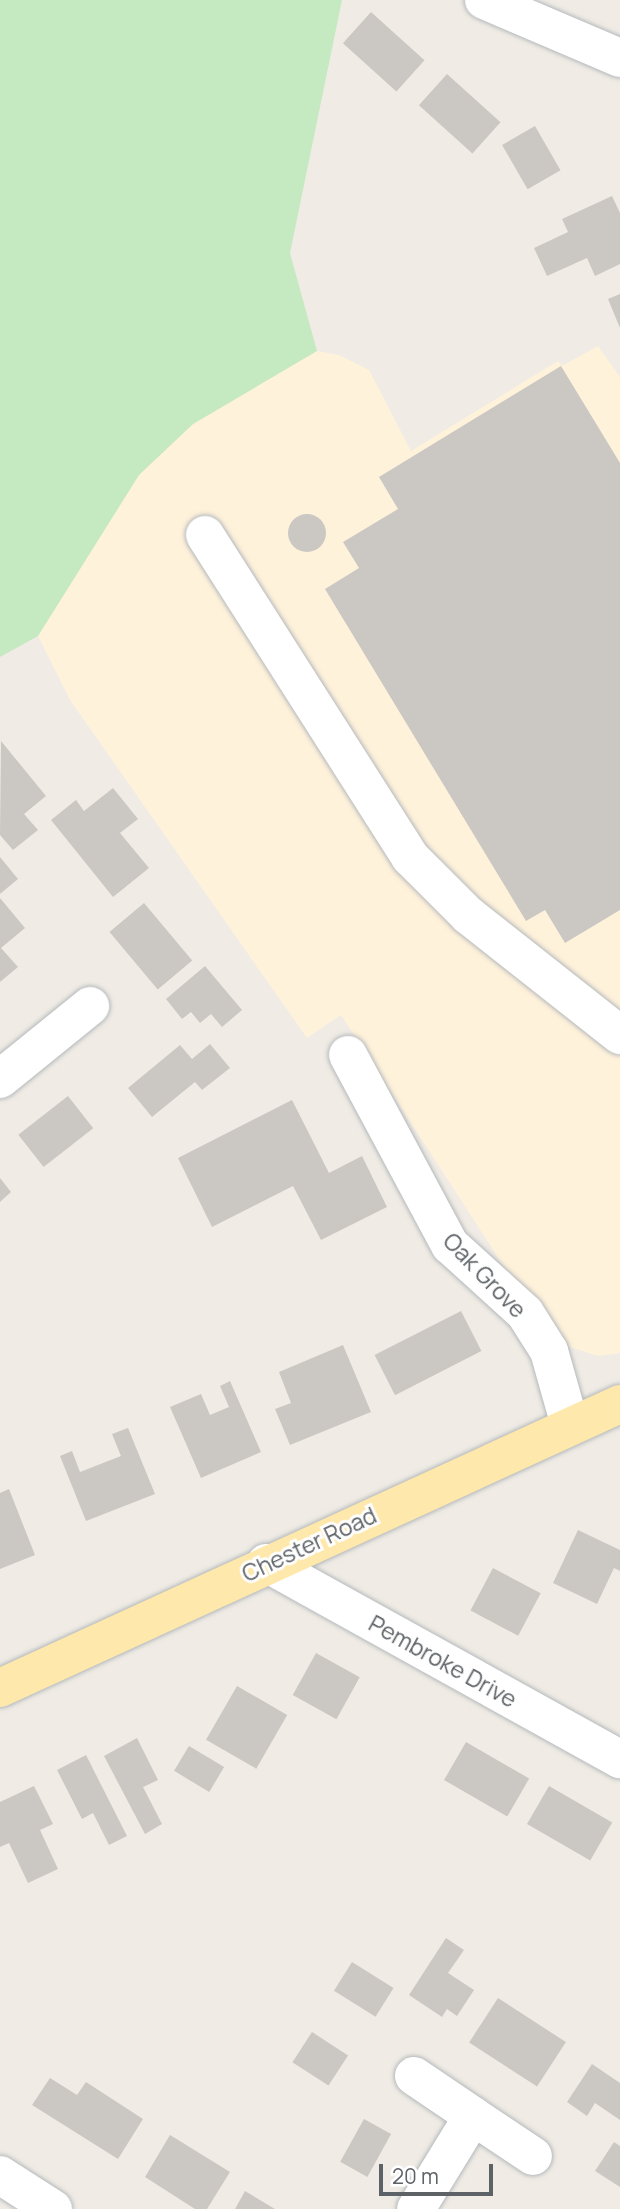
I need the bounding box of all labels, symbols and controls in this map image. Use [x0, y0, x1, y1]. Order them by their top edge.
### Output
street label: Oak Grove [438, 1227, 532, 1323]
street label: Chester Road [237, 1501, 381, 1587]
street label: Pembroke Drive [364, 1609, 522, 1713]
scale bar [382, 2150, 496, 2194]
text: 20 m [392, 2162, 439, 2190]

